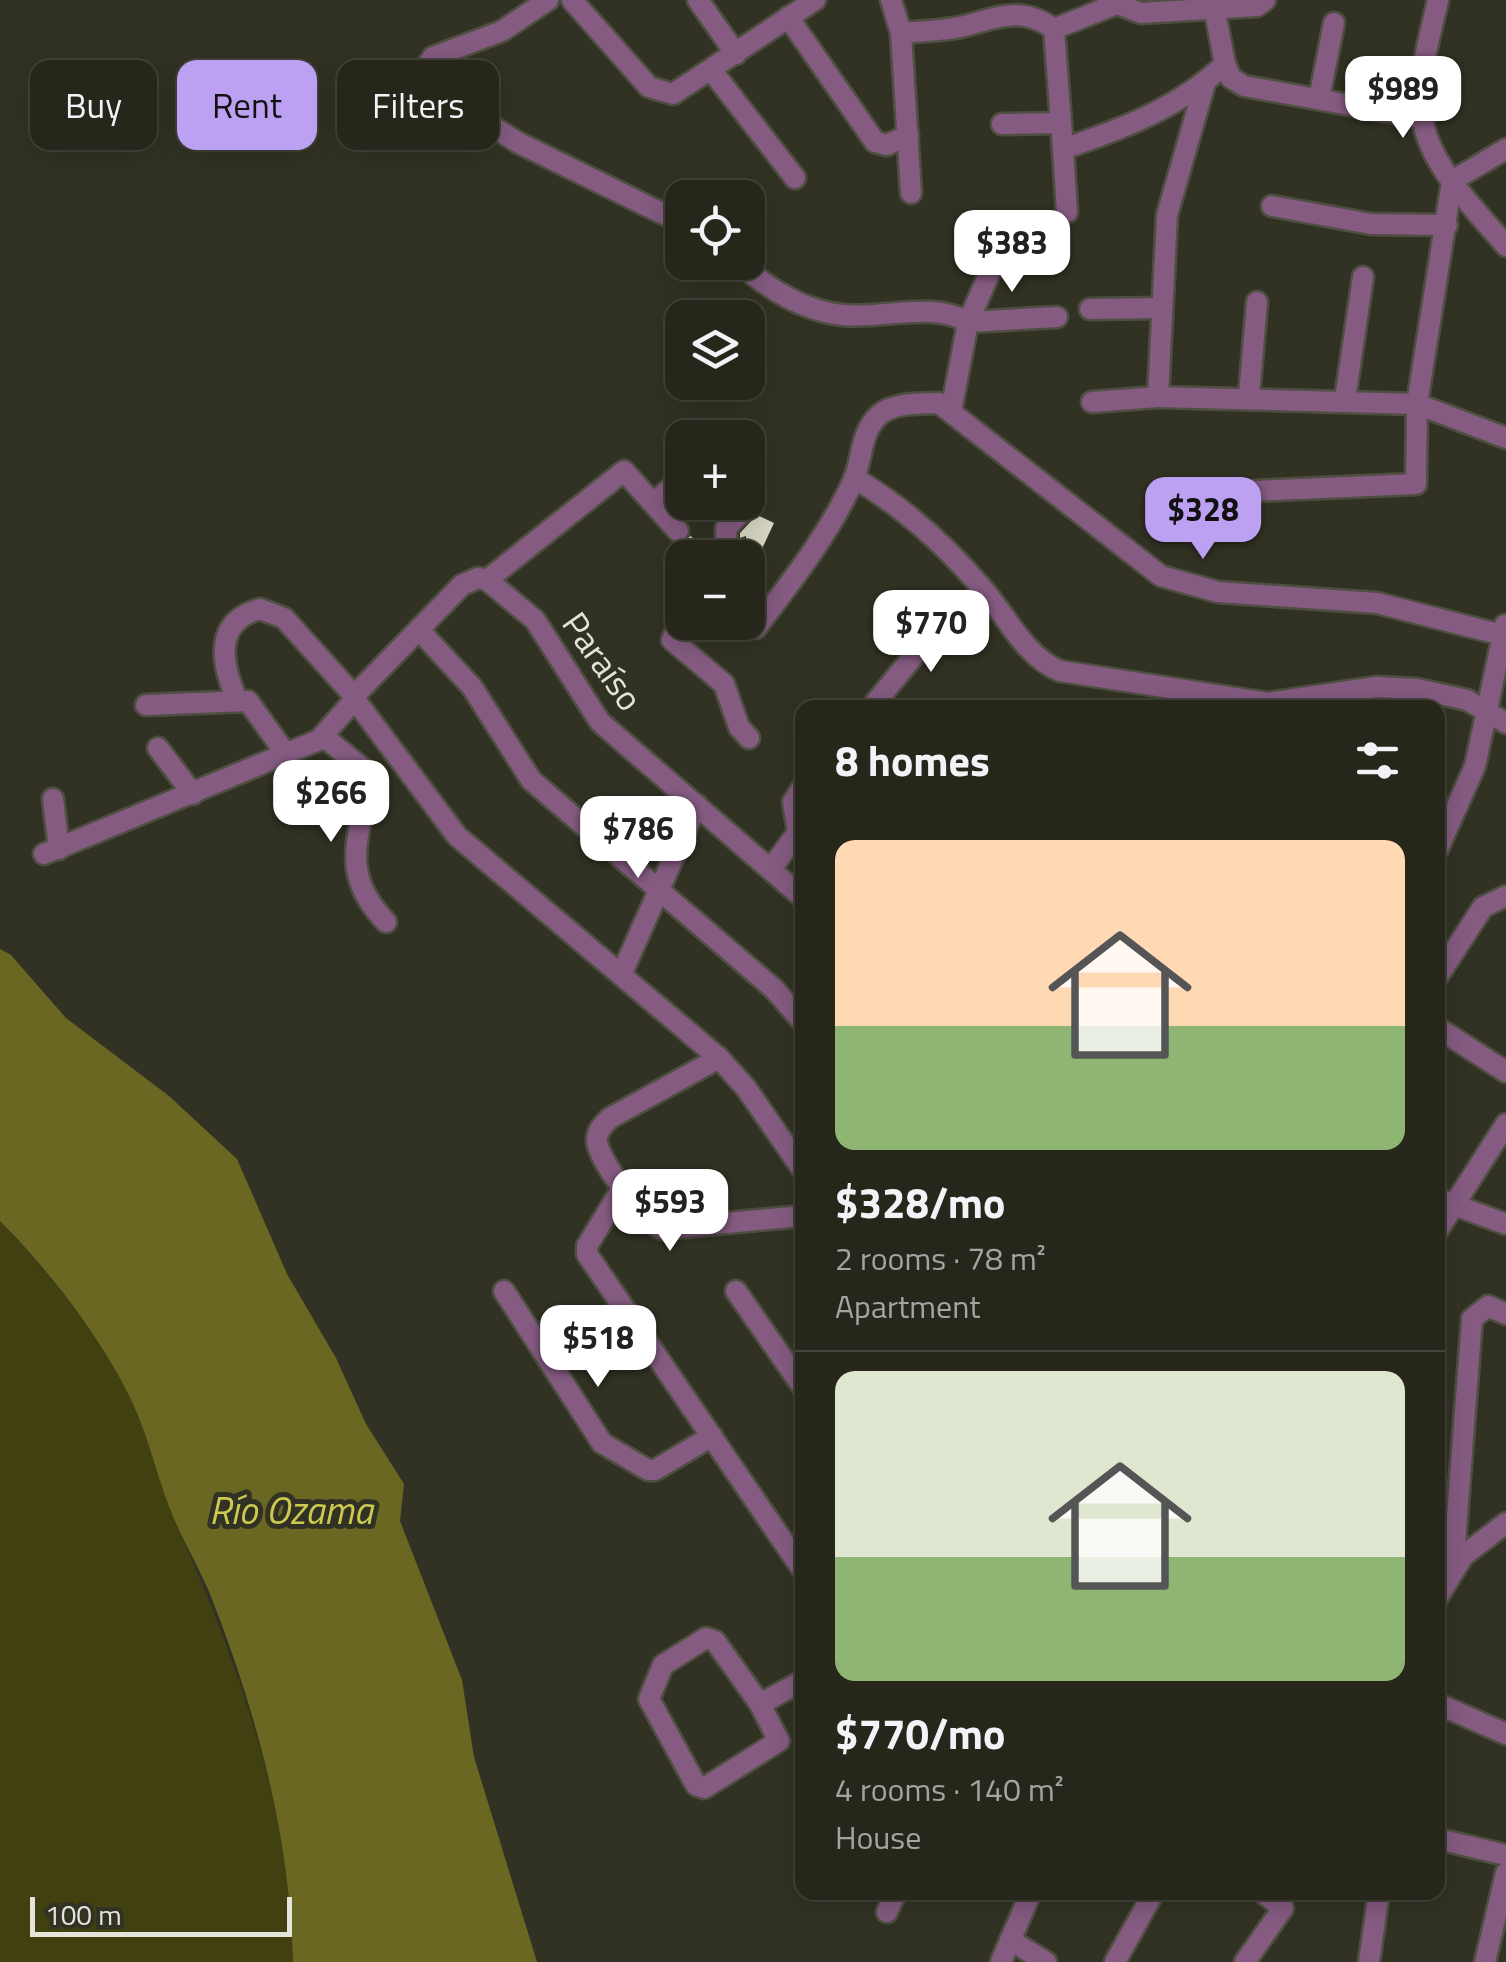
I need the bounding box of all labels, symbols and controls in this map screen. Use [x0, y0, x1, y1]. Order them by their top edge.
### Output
pin: $989 [1344, 56, 1462, 141]
chip: Buy [30, 60, 157, 150]
chip: Rent [177, 60, 317, 150]
chip: Filters [337, 60, 499, 150]
text: $989 [1367, 64, 1439, 112]
map controls [665, 180, 765, 640]
button: locate [665, 180, 765, 280]
pin: $383 [953, 210, 1071, 295]
text: $383 [976, 218, 1048, 266]
button: layers [665, 300, 765, 400]
button: + [665, 420, 765, 520]
pin: $328 [1144, 477, 1262, 562]
text: $328 [1167, 485, 1239, 533]
button: − [665, 540, 765, 640]
pin: $770 [872, 590, 990, 675]
text: $770 [895, 598, 967, 646]
street label: Paraíso [549, 600, 657, 722]
text: 8 homes [835, 728, 990, 792]
icon: filters [1350, 733, 1405, 788]
pin: $266 [272, 760, 390, 845]
text: $266 [295, 768, 367, 816]
pin: $786 [579, 796, 697, 881]
text: $786 [602, 804, 674, 852]
icon: home [1030, 905, 1210, 1085]
pin: $593 [611, 1169, 729, 1254]
text: $328/mo [835, 1170, 1005, 1234]
text: $593 [634, 1177, 706, 1225]
text: 2 rooms · 78 m² [835, 1234, 1046, 1282]
text: Apartment [835, 1282, 981, 1330]
pin: $518 [539, 1305, 657, 1390]
text: $518 [562, 1313, 634, 1361]
icon: home [1030, 1436, 1210, 1616]
water label: Río Ozama [209, 1481, 375, 1539]
text: $770/mo [835, 1701, 1005, 1765]
text: 4 rooms · 140 m² [835, 1765, 1064, 1813]
text: House [835, 1813, 921, 1861]
scale bar [30, 1892, 292, 1936]
text: 100 m [45, 1893, 122, 1936]

